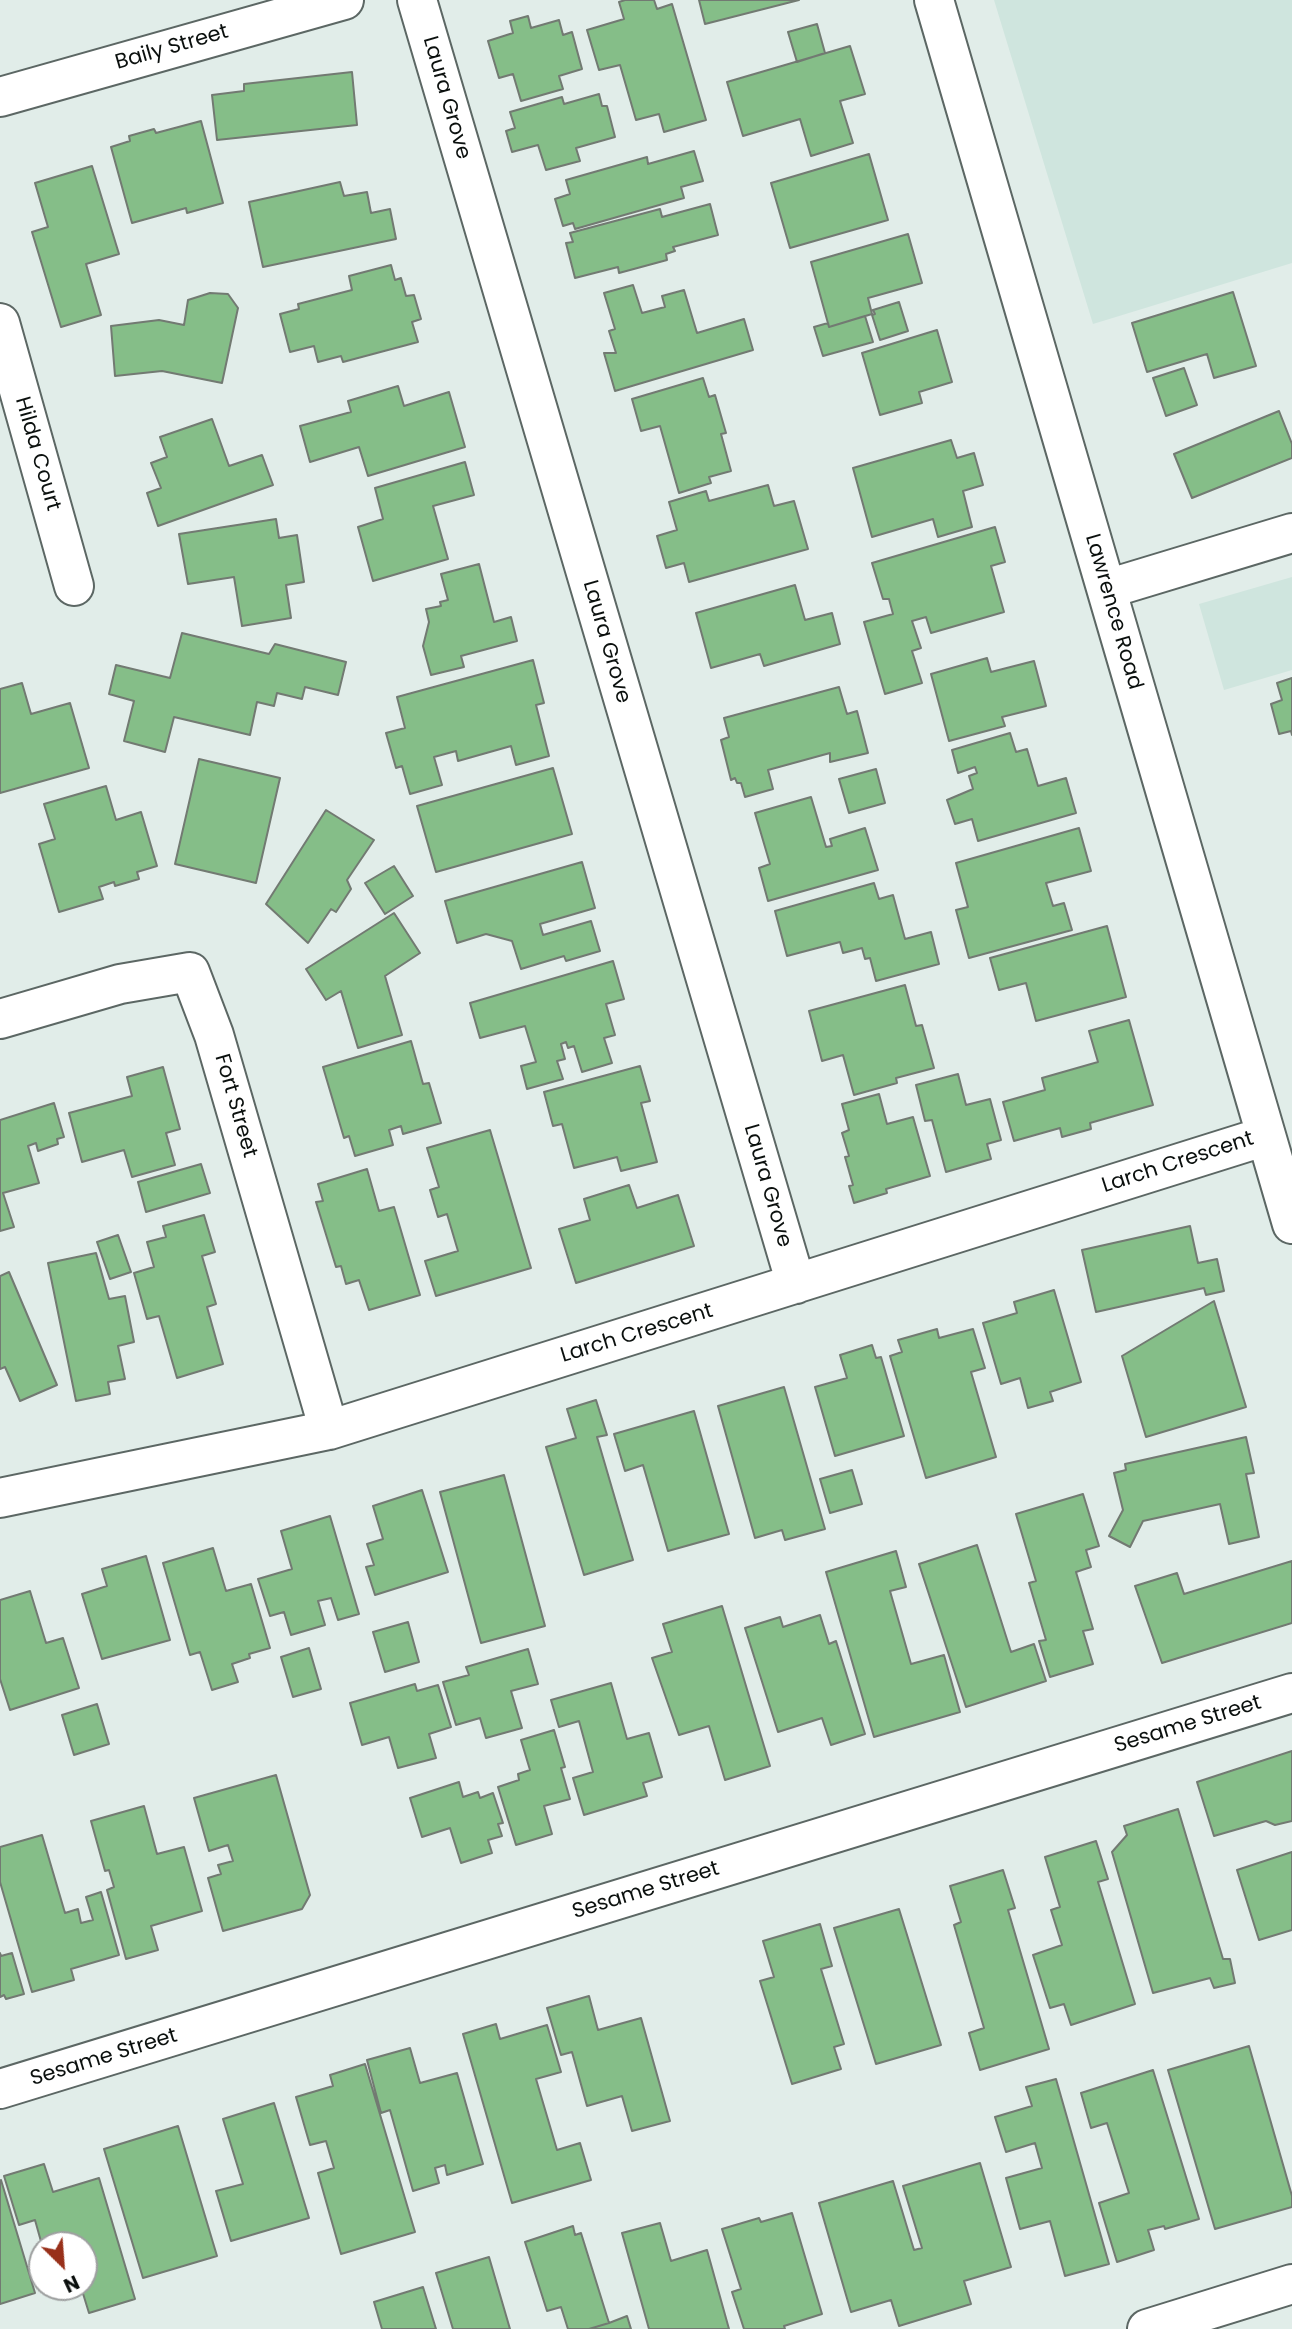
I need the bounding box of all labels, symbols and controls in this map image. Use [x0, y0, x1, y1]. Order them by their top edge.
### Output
street label: Baily Street [113, 20, 231, 76]
street label: Laura Grove [416, 34, 476, 162]
street label: Hilda Court [9, 394, 65, 514]
street label: Lawrence Road [1079, 531, 1147, 693]
street label: Laura Grove [576, 578, 636, 706]
street label: Fort Street [208, 1051, 262, 1161]
street label: Laura Grove [737, 1122, 797, 1250]
street label: Larch Crescent [1099, 1127, 1257, 1199]
street label: Larch Crescent [558, 1299, 716, 1369]
street label: Sesame Street [1112, 1691, 1264, 1759]
street label: Sesame Street [570, 1857, 722, 1925]
street label: Sesame Street [28, 2024, 180, 2092]
north arrow [28, 2231, 98, 2301]
text: N [59, 2268, 83, 2299]

